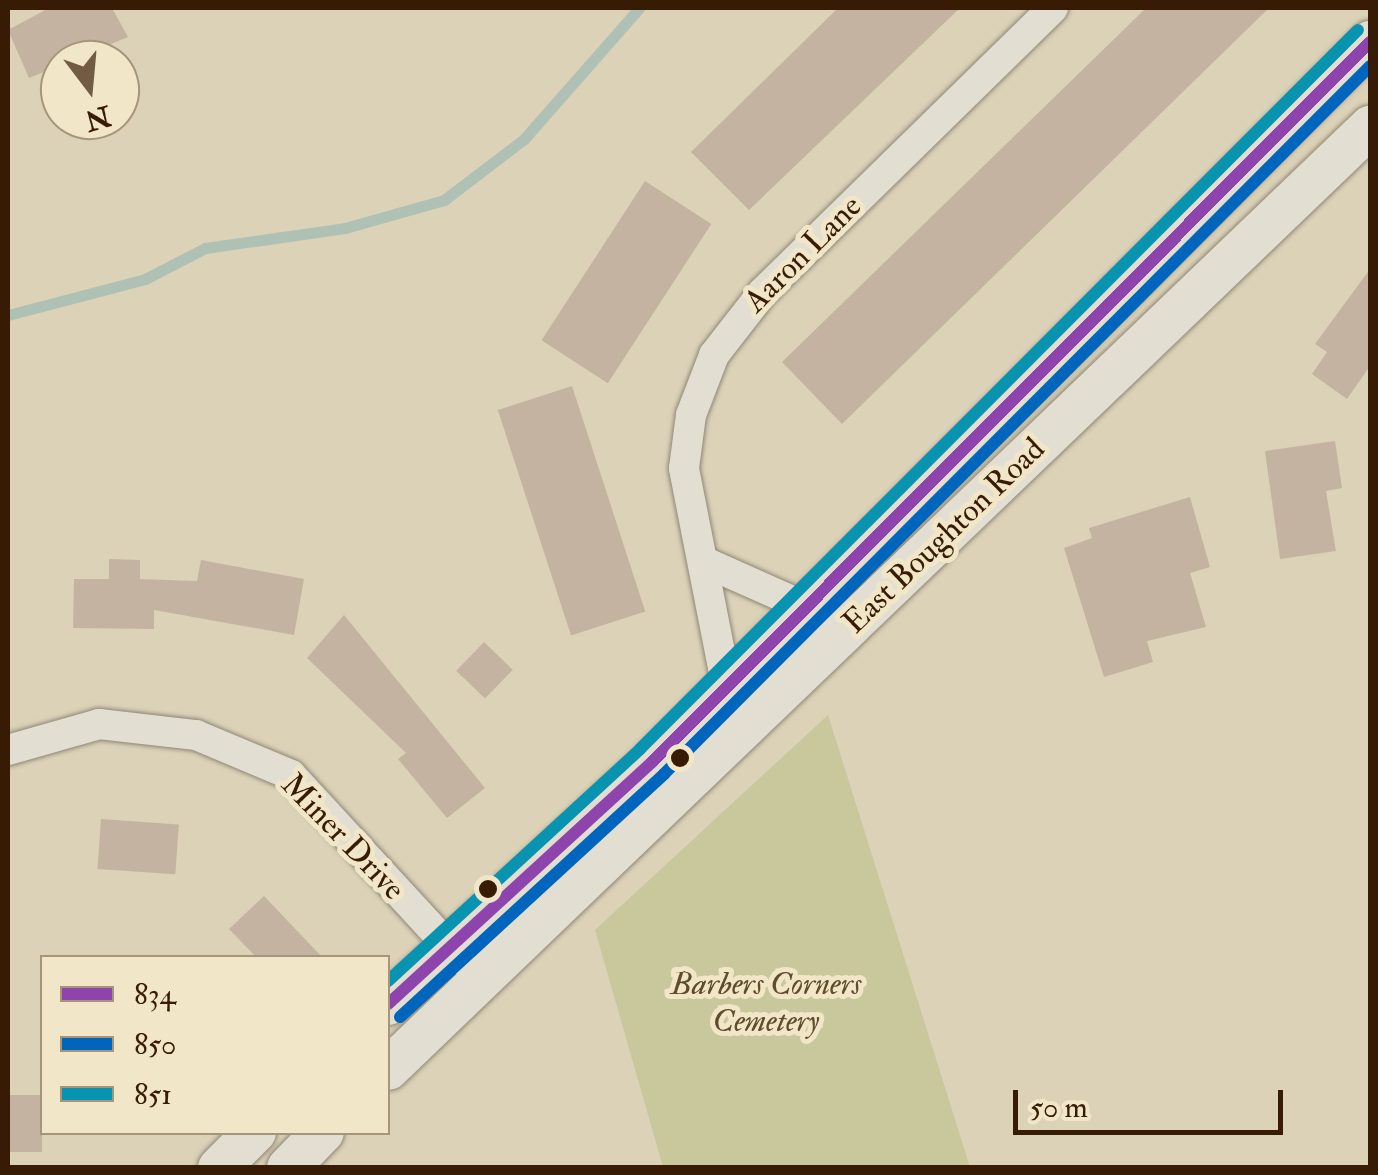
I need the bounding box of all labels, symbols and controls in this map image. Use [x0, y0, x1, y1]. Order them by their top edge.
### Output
north arrow [40, 40, 140, 140]
text: N [81, 97, 115, 138]
street label: Aaron Lane [736, 187, 870, 321]
street label: East Boughton Road [835, 430, 1053, 642]
unlabelled marker [670, 748, 690, 768]
street label: Miner Drive [273, 766, 413, 908]
unlabelled marker [478, 879, 498, 899]
legend [40, 955, 390, 1135]
park label: Barbers Corners Cemetery [671, 966, 861, 1041]
text: 834 [134, 976, 176, 1013]
text: 850 [134, 1026, 176, 1063]
scale bar [1018, 1070, 1288, 1132]
text: 851 [134, 1076, 172, 1113]
text: 50 m [1030, 1089, 1088, 1126]

